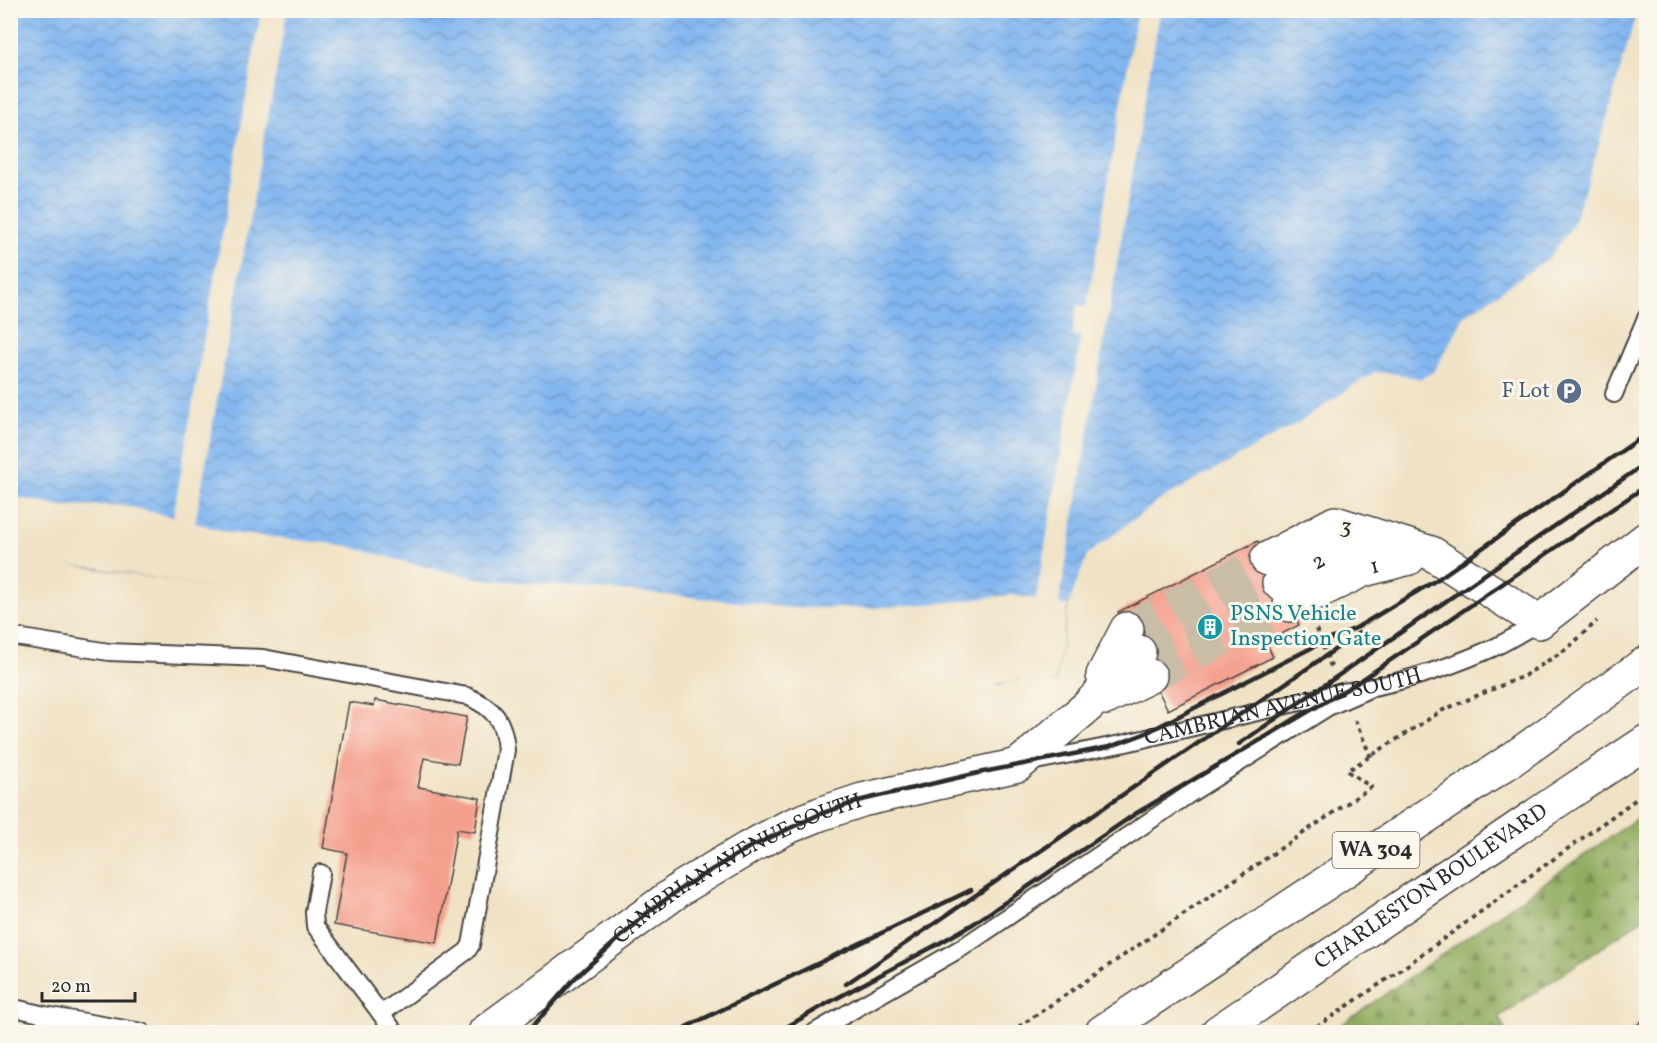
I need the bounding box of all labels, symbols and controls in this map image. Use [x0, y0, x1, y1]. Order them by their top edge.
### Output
place label: F Lot [1502, 376, 1550, 407]
parking icon: F Lot [1554, 376, 1584, 406]
street label: 3 [1337, 512, 1355, 544]
street label: 2 [1306, 546, 1331, 578]
street label: 1 [1367, 551, 1383, 583]
place label: PSNS Vehicle Inspection Gate [1230, 599, 1381, 655]
building icon: PSNS Vehicle Inspection Gate [1195, 612, 1225, 642]
street label: CAMBRIAN AVENUE SOUTH [1141, 660, 1426, 754]
street label: CAMBRIAN AVENUE SOUTH [606, 786, 866, 952]
street label: CHARLESTON BOULEVARD [1308, 796, 1554, 977]
road number: WA 304 [1332, 832, 1420, 868]
scale bar [42, 965, 135, 1003]
text: 20 m [51, 975, 91, 1000]

